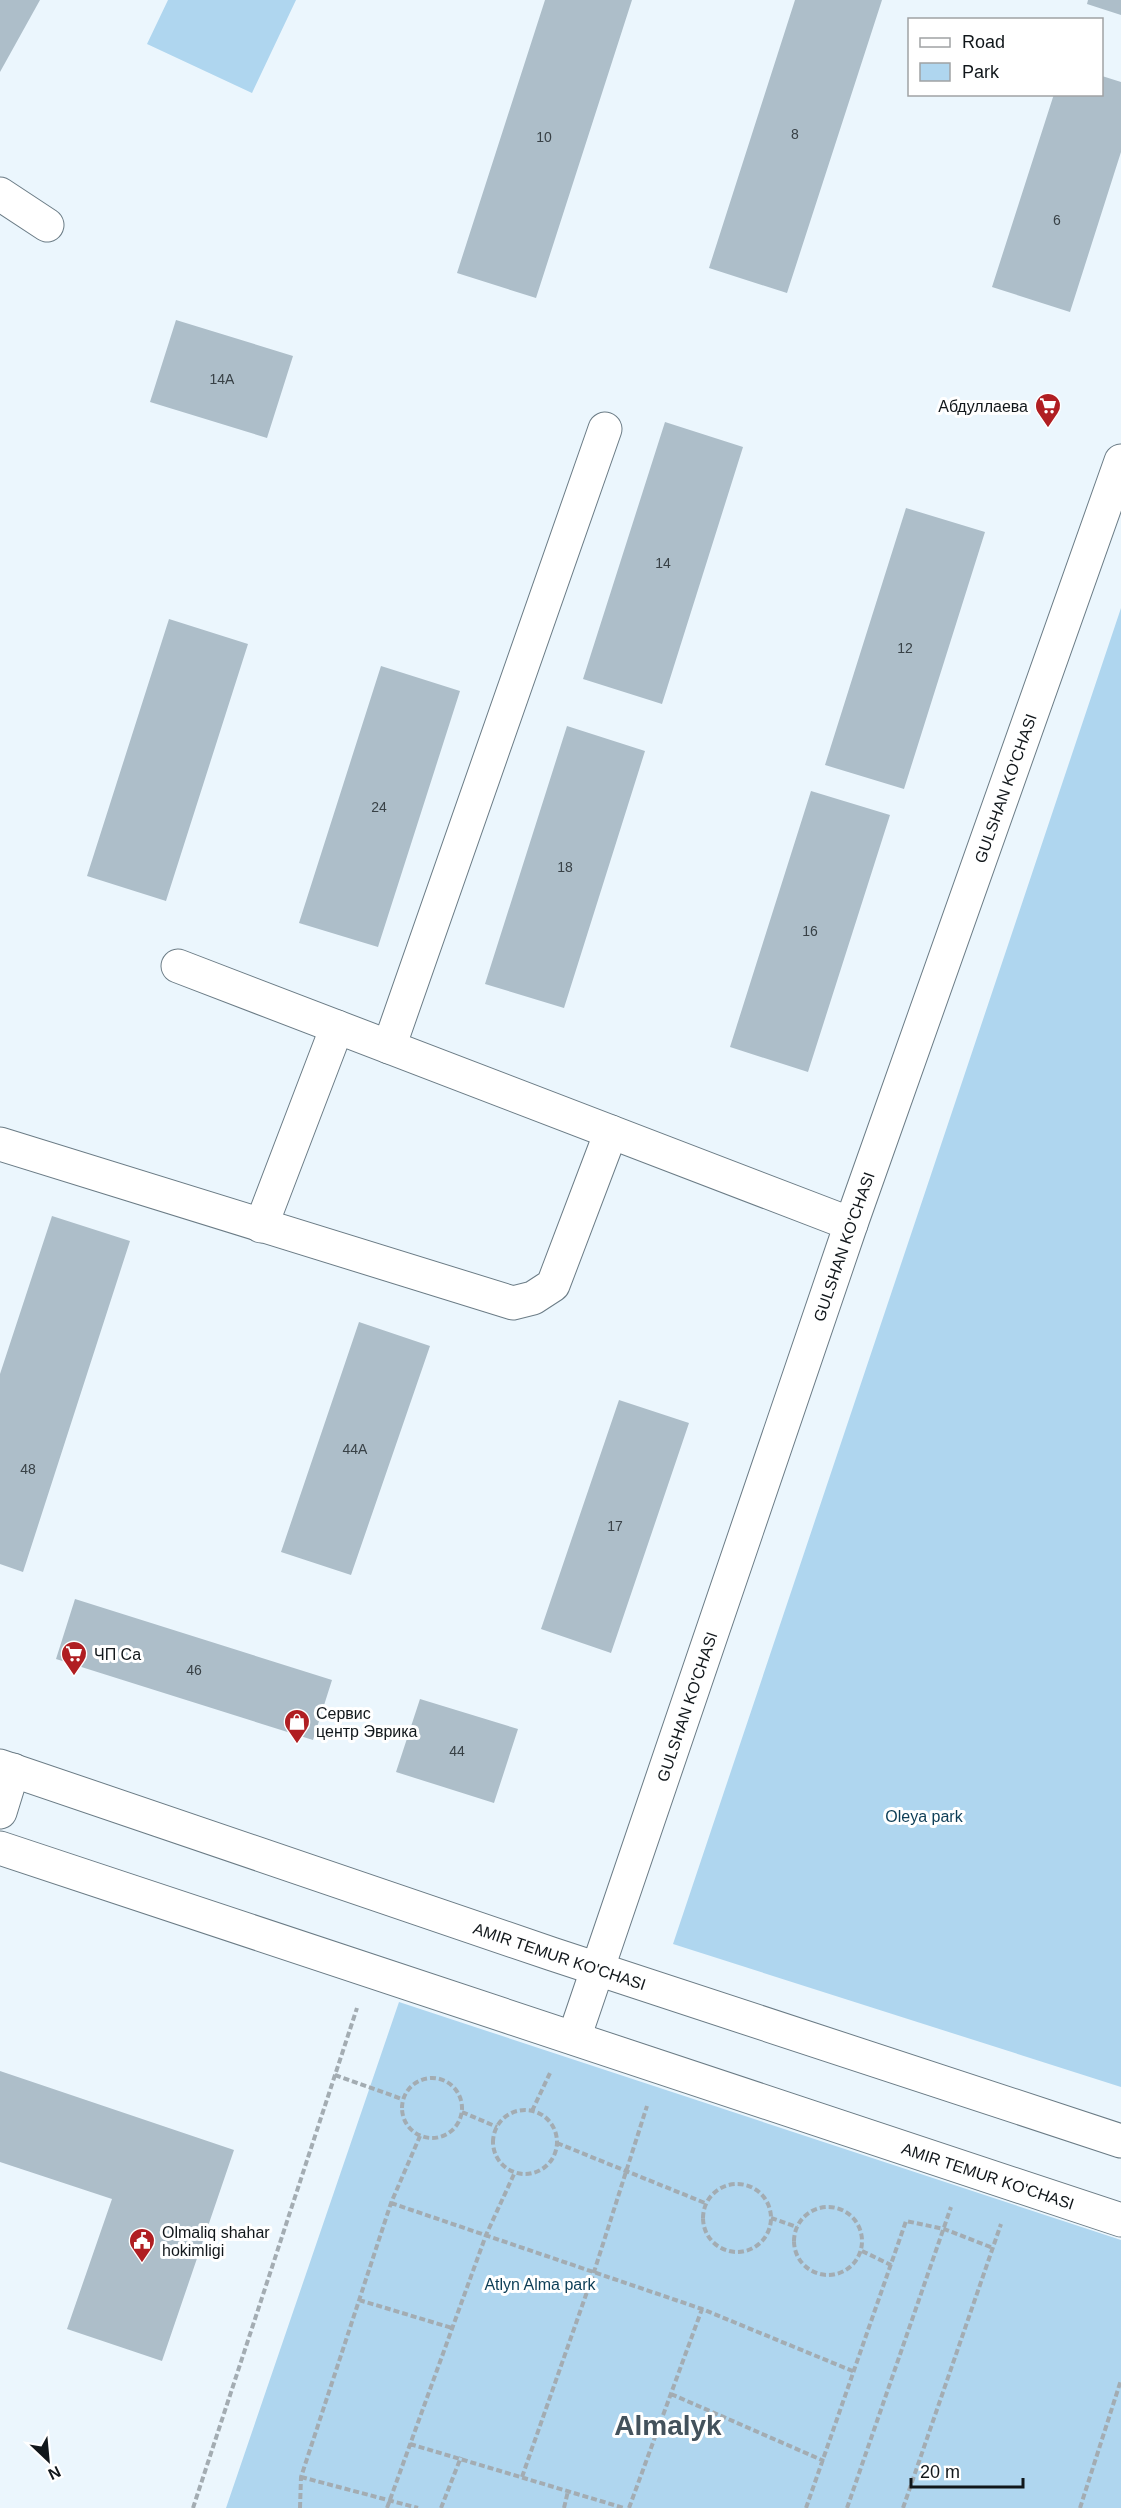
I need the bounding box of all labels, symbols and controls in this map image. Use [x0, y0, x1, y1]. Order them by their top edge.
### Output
legend [908, 18, 1103, 96]
text: Road [962, 32, 1005, 52]
text: Park [962, 62, 1000, 82]
house number: 8 [791, 126, 799, 142]
house number: 10 [536, 129, 552, 145]
house number: 6 [1053, 212, 1061, 228]
house number: 14А [210, 371, 235, 387]
supermarket icon: Абдуллаева [1033, 391, 1063, 429]
place label: Абдуллаева [938, 398, 1028, 415]
house number: 14 [655, 555, 671, 571]
house number: 12 [897, 640, 913, 656]
street label: GULSHAN KO'CHASI [971, 712, 1040, 865]
house number: 24 [371, 799, 387, 815]
house number: 18 [557, 859, 573, 875]
house number: 16 [802, 923, 818, 939]
street label: GULSHAN KO'CHASI [810, 1170, 878, 1324]
house number: 44А [343, 1441, 368, 1457]
house number: 48 [20, 1461, 36, 1477]
house number: 17 [607, 1518, 623, 1534]
street label: GULSHAN KO'CHASI [654, 1630, 721, 1784]
supermarket icon: ЧП Са [59, 1639, 89, 1677]
place label: ЧП Са [94, 1646, 141, 1663]
house number: 46 [186, 1662, 202, 1678]
place label: Сервис центр Эврика [316, 1705, 418, 1740]
shop icon: Сервис центр Эврика [282, 1707, 312, 1745]
house number: 44 [449, 1743, 465, 1759]
park label: Oleya park [885, 1808, 964, 1825]
street label: AMIR TEMUR KO'CHASI [471, 1920, 648, 1993]
street label: AMIR TEMUR KO'CHASI [899, 2140, 1076, 2213]
place label: Olmaliq shahar hokimligi [162, 2224, 270, 2259]
public building icon: Olmaliq shahar hokimligi [127, 2226, 157, 2264]
park label: Atlyn Alma park [484, 2276, 597, 2293]
district label: Almalyk [614, 2410, 722, 2441]
north arrow [18, 2430, 78, 2490]
scale bar [911, 2451, 1024, 2489]
text: 20 m [920, 2462, 960, 2482]
text: N [45, 2463, 63, 2483]

